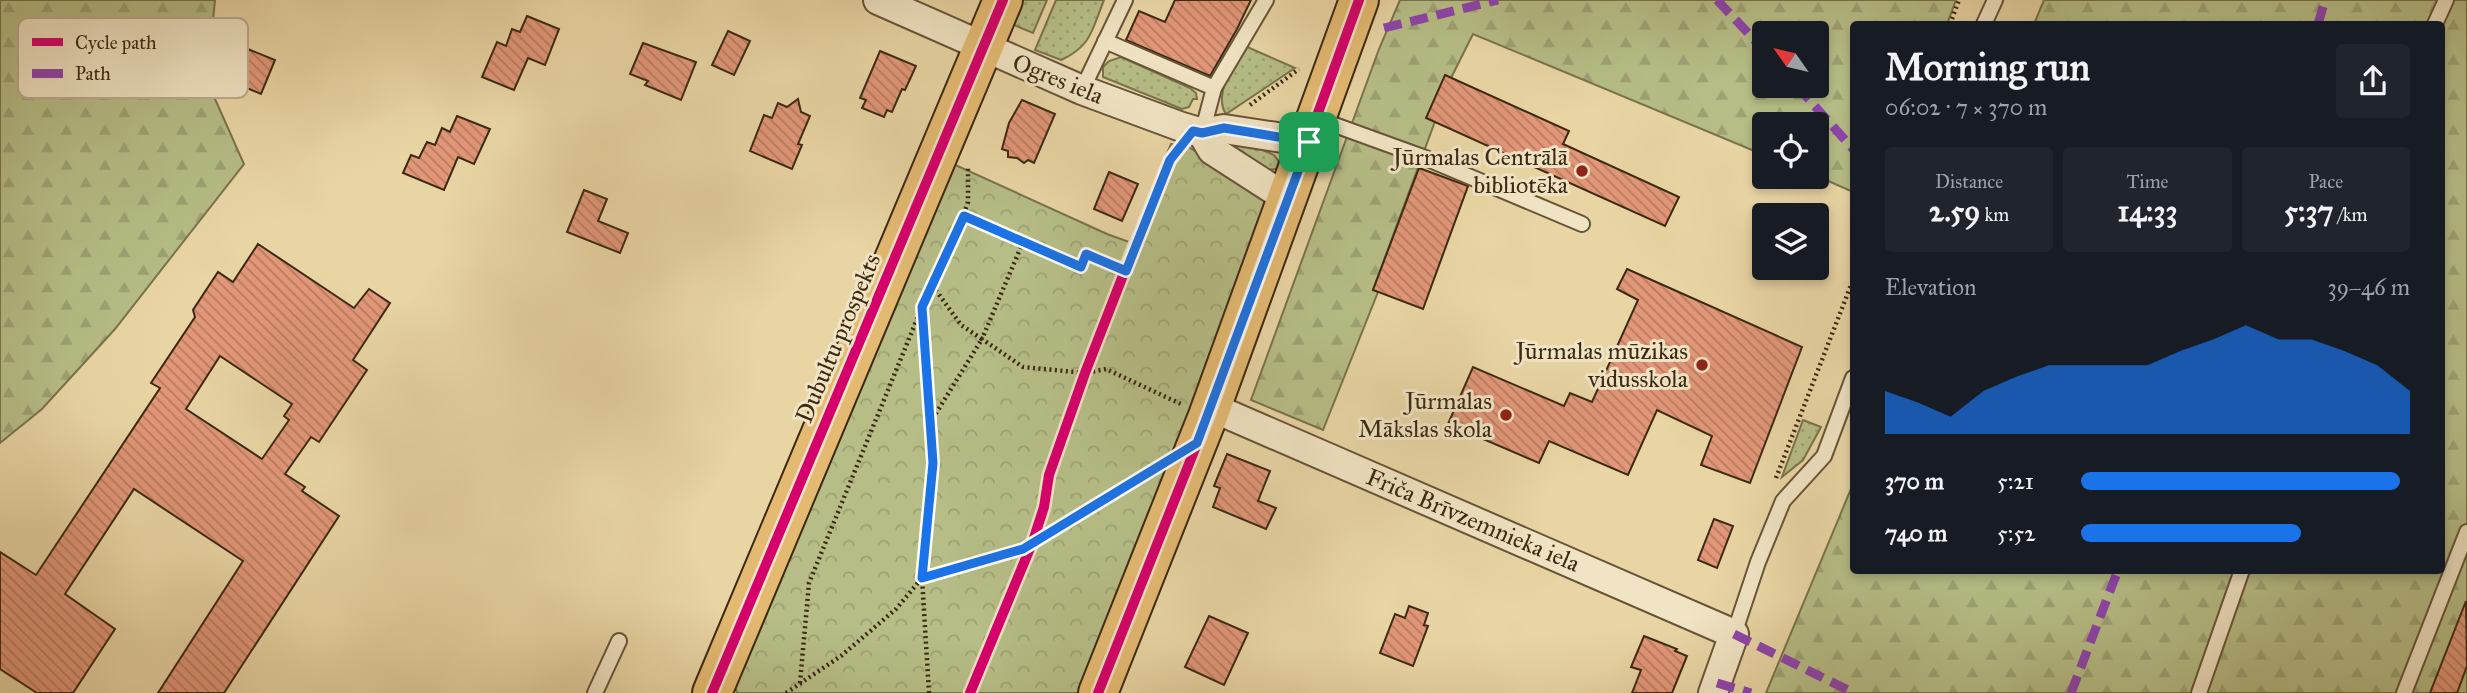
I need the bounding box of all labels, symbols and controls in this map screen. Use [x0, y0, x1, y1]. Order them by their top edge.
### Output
legend [18, 18, 248, 98]
north arrow [1752, 21, 1829, 98]
map controls [1752, 21, 1829, 280]
text: Cycle path [75, 31, 157, 54]
text: Morning run [1885, 44, 2090, 90]
button: share [2336, 44, 2410, 118]
street label: Ogres iela [1008, 47, 1109, 111]
text: Path [75, 62, 111, 85]
text: 06:02 · 7 × 370 m [1885, 93, 2047, 121]
pin [1279, 112, 1339, 172]
button: locate [1752, 112, 1829, 189]
icon: arrive [1290, 123, 1328, 161]
place label: Jūrmalas Centrālā bibliotēka [1390, 142, 1569, 200]
marker: Jūrmalas Centrālā bibliotēka [1574, 163, 1590, 179]
text: Distance [1935, 170, 2003, 193]
text: Time [2126, 170, 2169, 193]
text: Pace [2309, 170, 2343, 193]
text: 2.59 [1929, 193, 1980, 229]
text: 14:33 [2117, 193, 2178, 229]
text: 5:37 [2284, 193, 2334, 229]
button: layers [1752, 203, 1829, 280]
text: km [1980, 203, 2009, 226]
text: /km [2334, 203, 2368, 226]
street label: Dubultu prospekts [789, 249, 887, 427]
text: Elevation [1885, 273, 1976, 301]
text: 39–46 m [2328, 273, 2410, 301]
place label: Jūrmalas mūzikas vidusskola [1513, 336, 1689, 394]
marker: Jūrmalas mūzikas vidusskola [1694, 357, 1710, 373]
place label: Jūrmalas Mākslas skola [1358, 386, 1493, 444]
marker: Jūrmalas Mākslas skola [1498, 407, 1514, 423]
street label: Friča Brīvzemnieka iela [1362, 461, 1585, 579]
text: 370 m [1885, 467, 1944, 495]
text: 5:21 [1997, 467, 2034, 495]
text: 740 m [1885, 519, 1947, 547]
text: 5:52 [1997, 519, 2036, 547]

